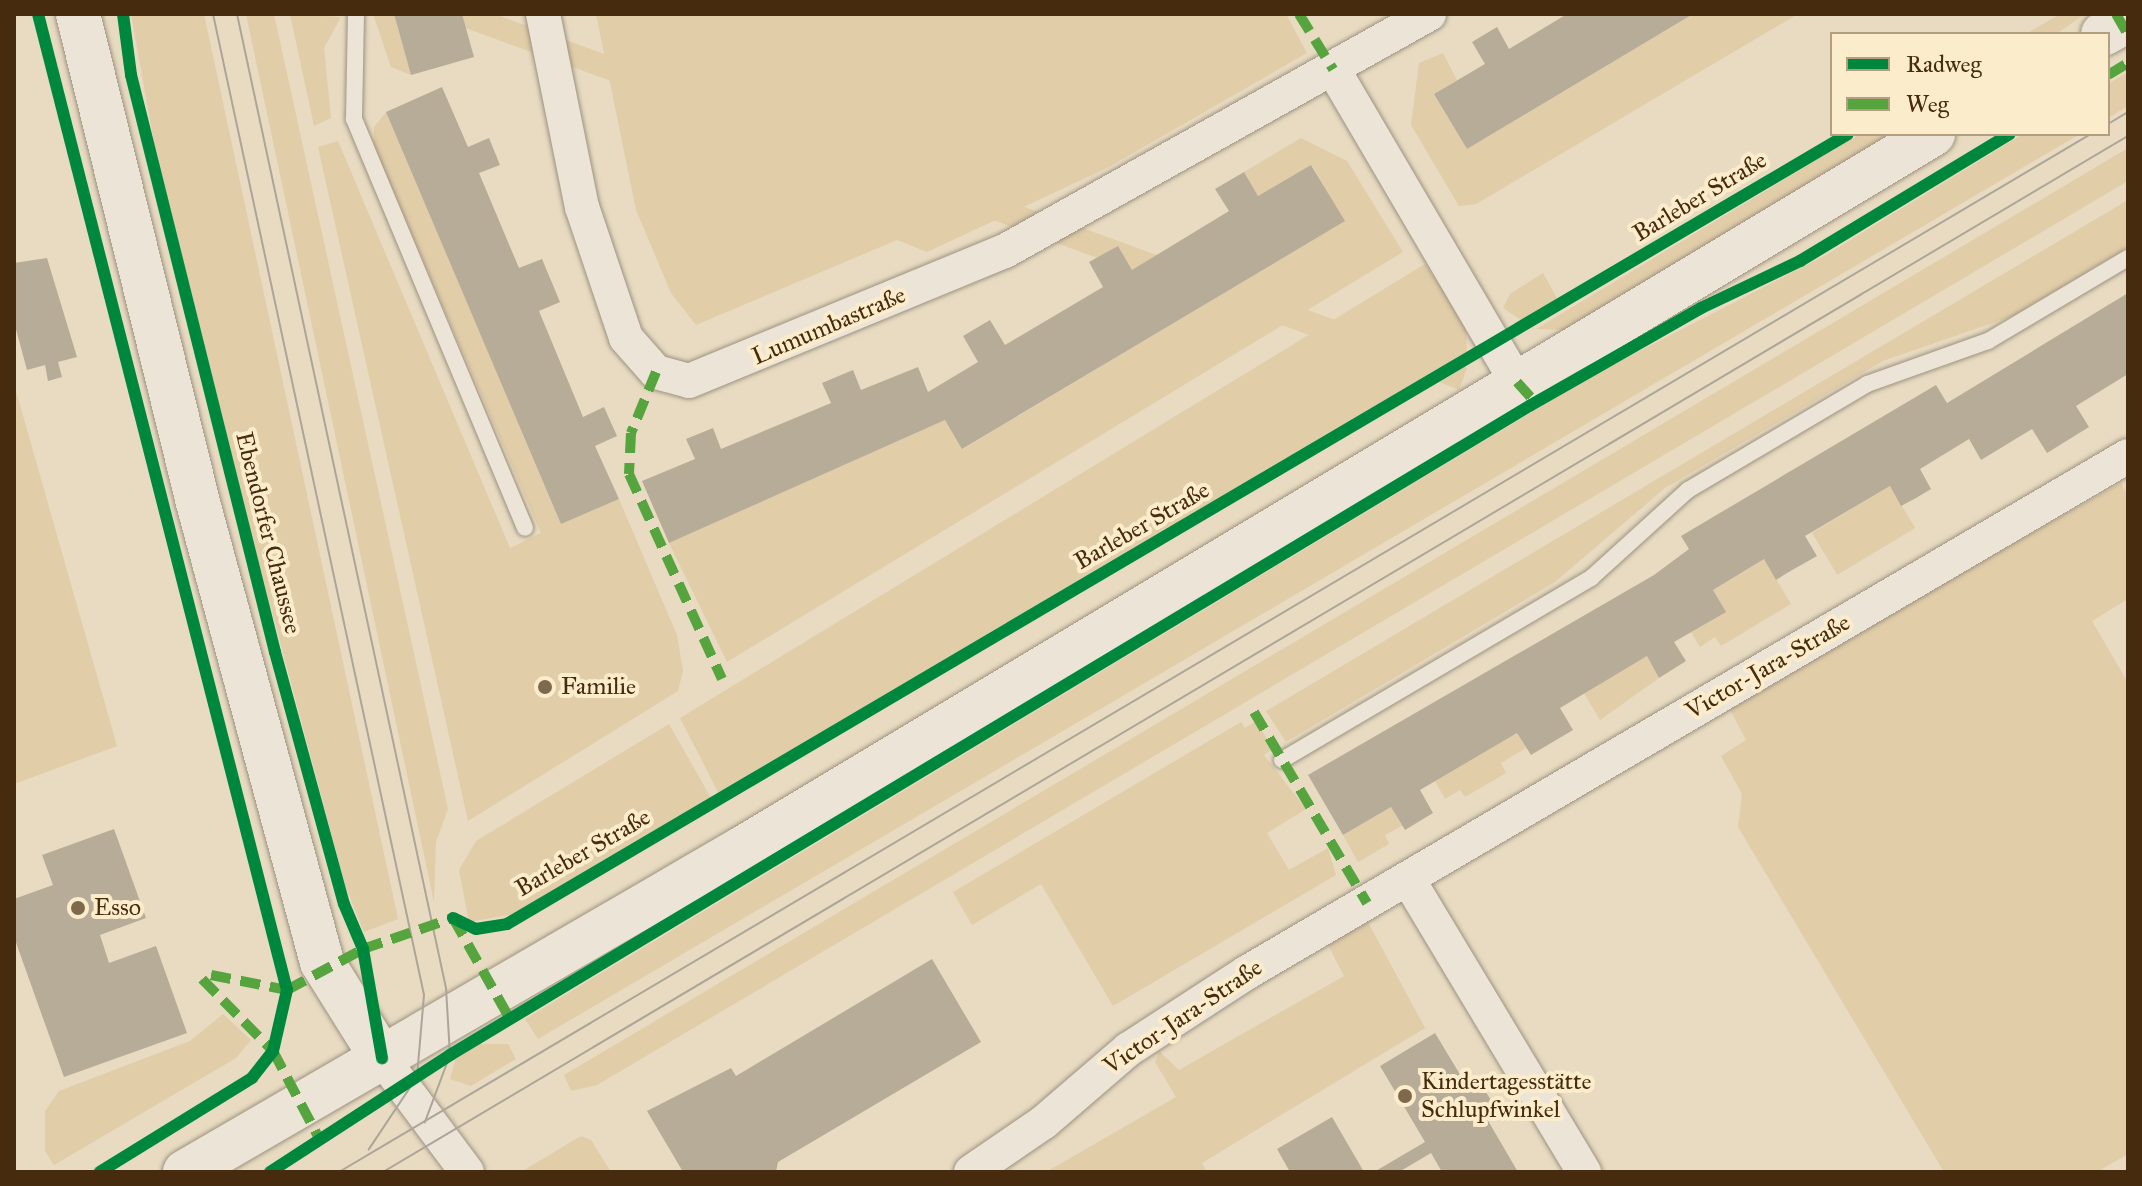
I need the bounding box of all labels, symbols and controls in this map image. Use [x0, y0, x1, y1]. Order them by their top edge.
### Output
legend [1830, 32, 2110, 136]
text: Radweg [1906, 49, 1982, 79]
text: Weg [1906, 89, 1949, 119]
street label: Barleber Straße [1628, 146, 1772, 248]
street label: Lumumbastraße [748, 281, 910, 371]
street label: Ebendorfer Chaussee [229, 429, 307, 637]
street label: Barleber Straße [1069, 476, 1215, 576]
street label: Victor-Jara-Straße [1681, 608, 1855, 726]
place label: Familie [561, 673, 636, 701]
marker: Familie [536, 678, 554, 696]
street label: Barleber Straße [510, 803, 656, 903]
place label: Esso [94, 894, 141, 922]
marker: Esso [69, 899, 87, 917]
street label: Victor-Jara-Straße [1098, 953, 1268, 1081]
place label: Kindertagesstätte Schlupfwinkel [1421, 1068, 1592, 1124]
marker: Kindertagesstätte Schlupfwinkel [1396, 1087, 1414, 1105]

